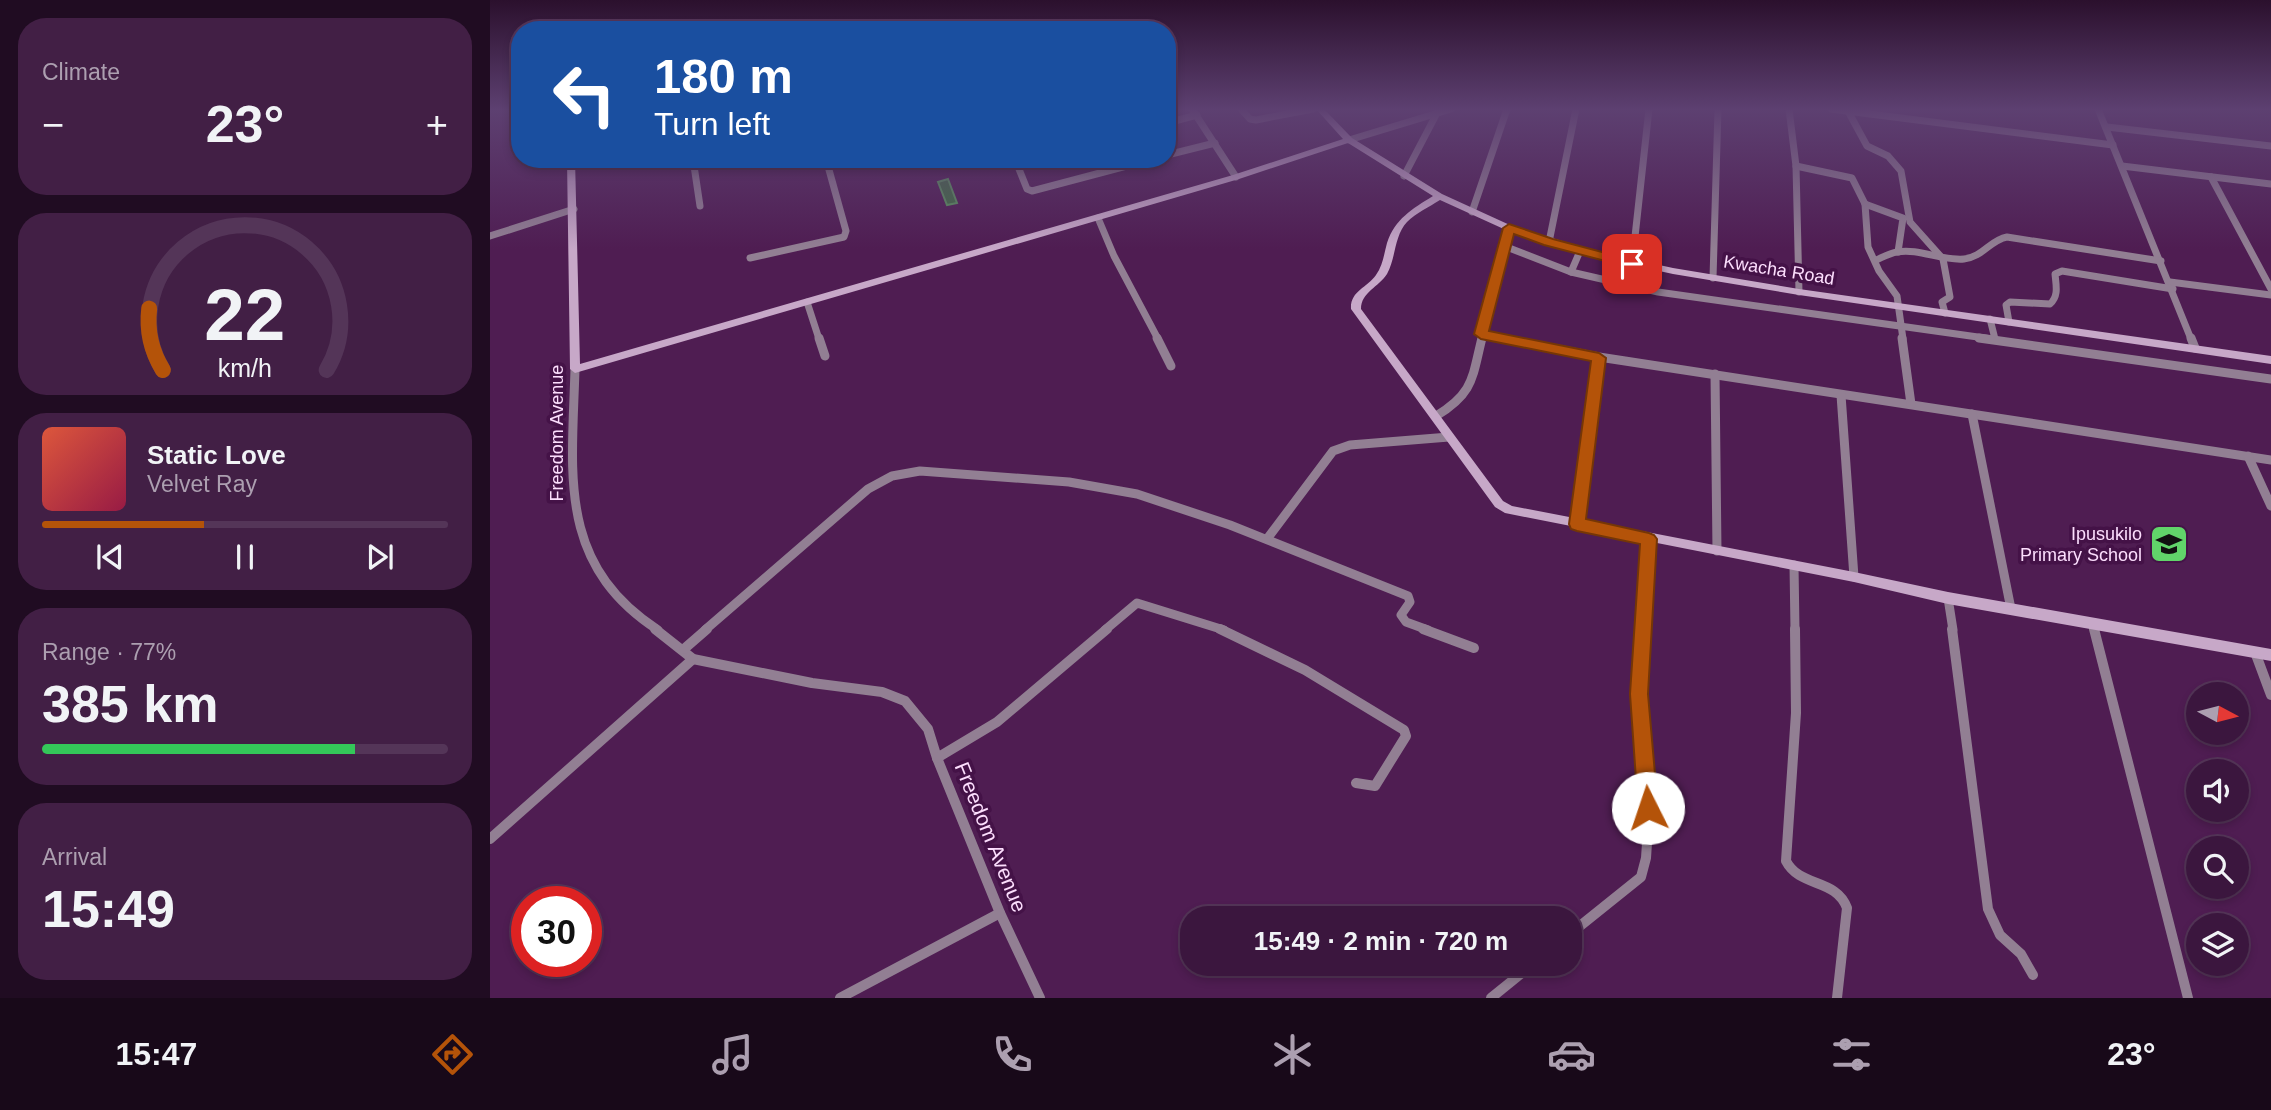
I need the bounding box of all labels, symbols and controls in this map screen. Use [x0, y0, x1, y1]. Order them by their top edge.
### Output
icon: left [539, 49, 630, 140]
text: 180 m [654, 49, 793, 103]
text: Climate [42, 59, 120, 85]
text: 23° [206, 95, 284, 153]
text: − [42, 104, 64, 146]
text: + [426, 104, 448, 146]
text: Turn left [654, 106, 770, 142]
pin [1602, 234, 1662, 294]
icon: arrive [1613, 245, 1651, 283]
street label: Kwacha Road [1722, 251, 1836, 289]
text: 22 [205, 274, 285, 355]
text: km/h [218, 354, 272, 382]
street label: Freedom Avenue [547, 365, 567, 501]
text: Static Love [147, 440, 286, 470]
text: Velvet Ray [147, 471, 257, 497]
school or university icon: Ipusukilo Primary School [2148, 523, 2190, 565]
place label: Ipusukilo Primary School [2020, 524, 2142, 565]
icon: previous [91, 538, 129, 576]
icon: pause [226, 538, 264, 576]
icon: next [361, 538, 399, 576]
text: Range · 77% [42, 639, 176, 665]
text: 385 km [42, 675, 218, 733]
north arrow [2186, 682, 2249, 746]
map controls [2186, 682, 2249, 976]
street label: Freedom Avenue [950, 759, 1032, 915]
button: sound [2186, 759, 2249, 822]
position arrow [1611, 771, 1685, 845]
button: search [2186, 836, 2249, 899]
text: Arrival [42, 844, 107, 870]
text: 15:49 [42, 880, 175, 938]
speed limit sign: 30 [511, 886, 602, 977]
button: layers [2186, 913, 2249, 976]
text: 15:49 · 2 min · 720 m [1254, 926, 1508, 956]
icon: directions [428, 1030, 477, 1079]
icon: music [708, 1030, 757, 1079]
icon: phone [988, 1030, 1037, 1079]
icon: climate [1268, 1030, 1317, 1079]
icon: car [1547, 1030, 1596, 1079]
icon: filters [1827, 1030, 1876, 1079]
text: 15:47 [115, 1036, 197, 1072]
text: 23° [2107, 1036, 2156, 1072]

